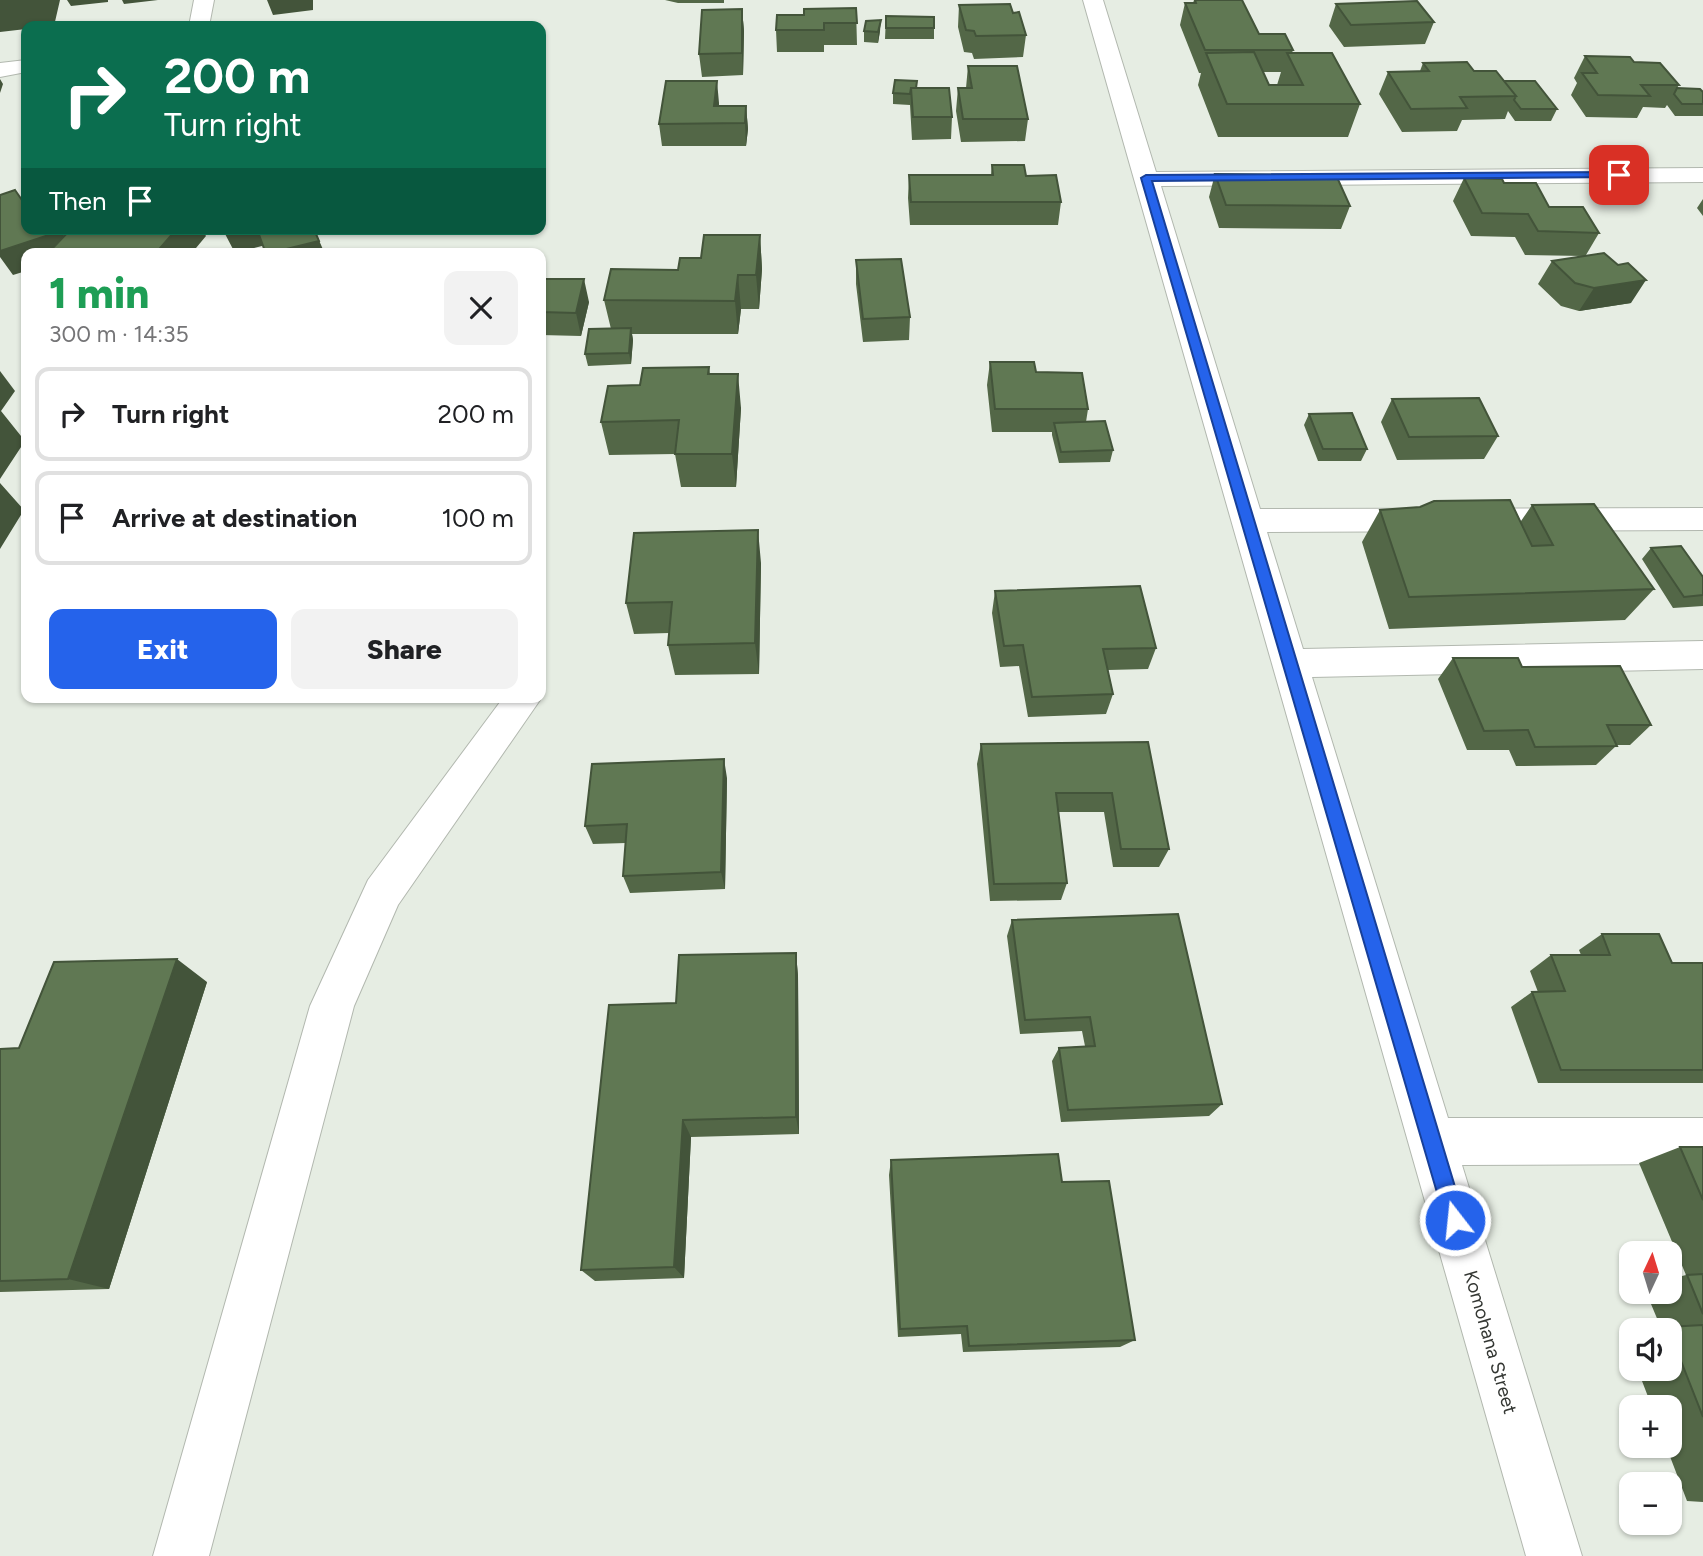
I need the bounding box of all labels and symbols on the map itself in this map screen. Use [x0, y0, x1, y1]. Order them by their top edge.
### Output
pin [1589, 145, 1649, 205]
position arrow [1418, 1183, 1492, 1257]
north arrow [1619, 1241, 1682, 1304]
street label: Komohana Street [1459, 1268, 1522, 1417]

